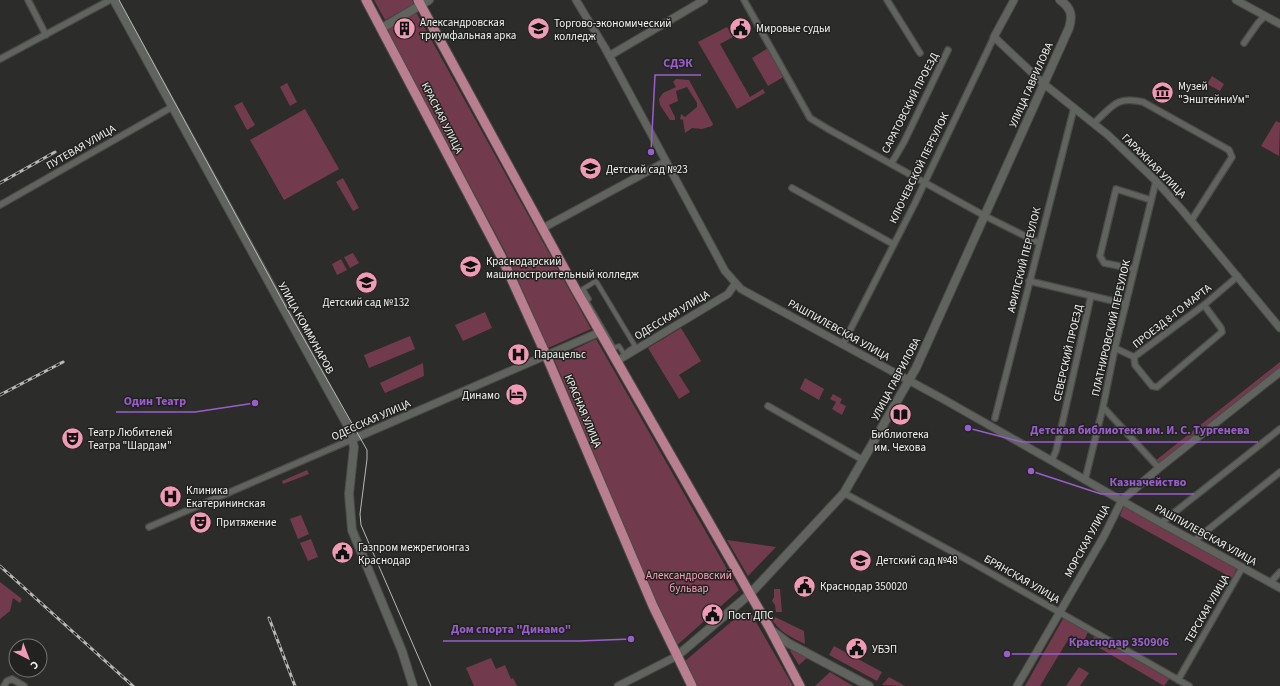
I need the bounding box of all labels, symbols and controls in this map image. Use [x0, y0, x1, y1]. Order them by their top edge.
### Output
building icon: Александровская триумфальная арка [392, 15, 418, 41]
place label: Александровская триумфальная арка [420, 15, 516, 43]
public building icon: Мировые судьи [728, 15, 754, 41]
school or university icon: Торгово-экономический колледж [526, 16, 552, 42]
place label: Торгово-экономический колледж [554, 16, 672, 44]
place label: Мировые судьи [756, 21, 831, 36]
street label: УЛИЦА ГАВРИЛОВА [1005, 40, 1057, 130]
street label: САРАТОВСКИЙ ПРОЕЗД [878, 50, 942, 156]
callout: СДЭК [655, 51, 701, 75]
text: СДЭК [663, 55, 693, 72]
museum icon: Музей "ЭнштейниУм" [1149, 79, 1175, 105]
place label: Музей "ЭнштейниУм" [1178, 79, 1249, 107]
street label: КРАСНАЯ УЛИЦА [418, 80, 466, 156]
street label: КЛЮЧЕВСКОЙ ПЕРЕУЛОК [886, 109, 953, 226]
street label: ПУТЕВАЯ УЛИЦА [44, 121, 118, 173]
street label: ГАРАЖНАЯ УЛИЦА [1118, 130, 1190, 202]
school or university icon: Детский сад №23 [577, 156, 603, 182]
place label: Детский сад №23 [606, 162, 688, 177]
street label: АФИПСКИЙ ПЕРЕУЛОК [1004, 205, 1044, 314]
school or university icon: Краснодарский машиностроительный колледж [458, 254, 484, 280]
place label: Краснодарский машиностроительный колледж [486, 254, 639, 282]
street label: ПЛАТНИРОВСКИЙ ПЕРЕУЛОК [1088, 258, 1134, 398]
school or university icon: Детский сад №132 [353, 269, 379, 295]
street label: УЛИЦА КОММУНАРОВ [275, 279, 338, 377]
street label: ПРОЕЗД 8-ГО МАРТА [1129, 280, 1215, 352]
street label: ОДЕССКАЯ УЛИЦА [632, 287, 712, 343]
place label: Детский сад №132 [322, 295, 410, 310]
street label: РАШПИЛЕВСКАЯ УЛИЦА [785, 296, 893, 364]
street label: СЕВЕРСКИЙ ПРОЕЗД [1050, 303, 1086, 403]
street label: УЛИЦА ГАВРИЛОВА [868, 335, 924, 423]
hospital icon: Парацельс [506, 341, 532, 367]
place label: Парацельс [534, 347, 586, 362]
street label: КРАСНАЯ УЛИЦА [561, 372, 605, 450]
hotel icon: Динамо [503, 382, 529, 408]
callout: Один Театр [116, 388, 195, 412]
place label: Динамо [462, 388, 500, 403]
text: Один Театр [124, 393, 186, 410]
street label: ОДЕССКАЯ УЛИЦА [329, 396, 413, 444]
library icon: Библиотека им. Чехова [887, 401, 913, 427]
callout: Детская библиотека им. И. С. Тургенева [1022, 418, 1258, 442]
text: Детская библиотека им. И. С. Тургенева [1030, 422, 1250, 439]
theatre icon: Театр Любителей Театра "Шардам" [59, 425, 85, 451]
place label: Театр Любителей Театра "Шардам" [88, 425, 172, 453]
place label: Библиотека им. Чехова [871, 427, 929, 455]
callout: Казначейство [1101, 470, 1194, 494]
text: Казначейство [1110, 474, 1187, 491]
hospital icon: Клиника Екатерининская [157, 483, 183, 509]
place label: Клиника Екатерининская [186, 483, 265, 511]
street label: РАШПИЛЕВСКАЯ УЛИЦА [1152, 501, 1260, 569]
street label: МОРСКАЯ УЛИЦА [1061, 502, 1113, 580]
theatre icon: Притяжение [187, 509, 213, 535]
place label: Притяжение [216, 515, 277, 530]
public building icon: Газпром межрегионгаз Краснодар [329, 540, 355, 566]
place label: Газпром межрегионгаз Краснодар [358, 540, 469, 568]
school or university icon: Детский сад №48 [848, 547, 874, 573]
street label: БРЯНСКАЯ УЛИЦА [981, 551, 1063, 607]
place label: Детский сад №48 [876, 553, 958, 568]
park label: Александровский бульвар [646, 568, 732, 596]
street label: ТЕРСКАЯ УЛИЦА [1181, 572, 1233, 646]
public building icon: Краснодар 350020 [791, 573, 817, 599]
place label: Краснодар 350020 [820, 579, 908, 594]
public building icon: Пост ДПС [699, 602, 725, 628]
place label: Пост ДПС [728, 608, 774, 623]
callout: Дом спорта "Динамо" [443, 617, 579, 641]
text: Дом спорта "Динамо" [451, 621, 571, 638]
callout: Краснодар 350906 [1061, 630, 1177, 654]
text: Краснодар 350906 [1069, 634, 1169, 651]
public building icon: УБЭП [843, 636, 869, 662]
north arrow [8, 638, 48, 678]
place label: УБЭП [872, 642, 897, 657]
text: С [27, 657, 42, 673]

